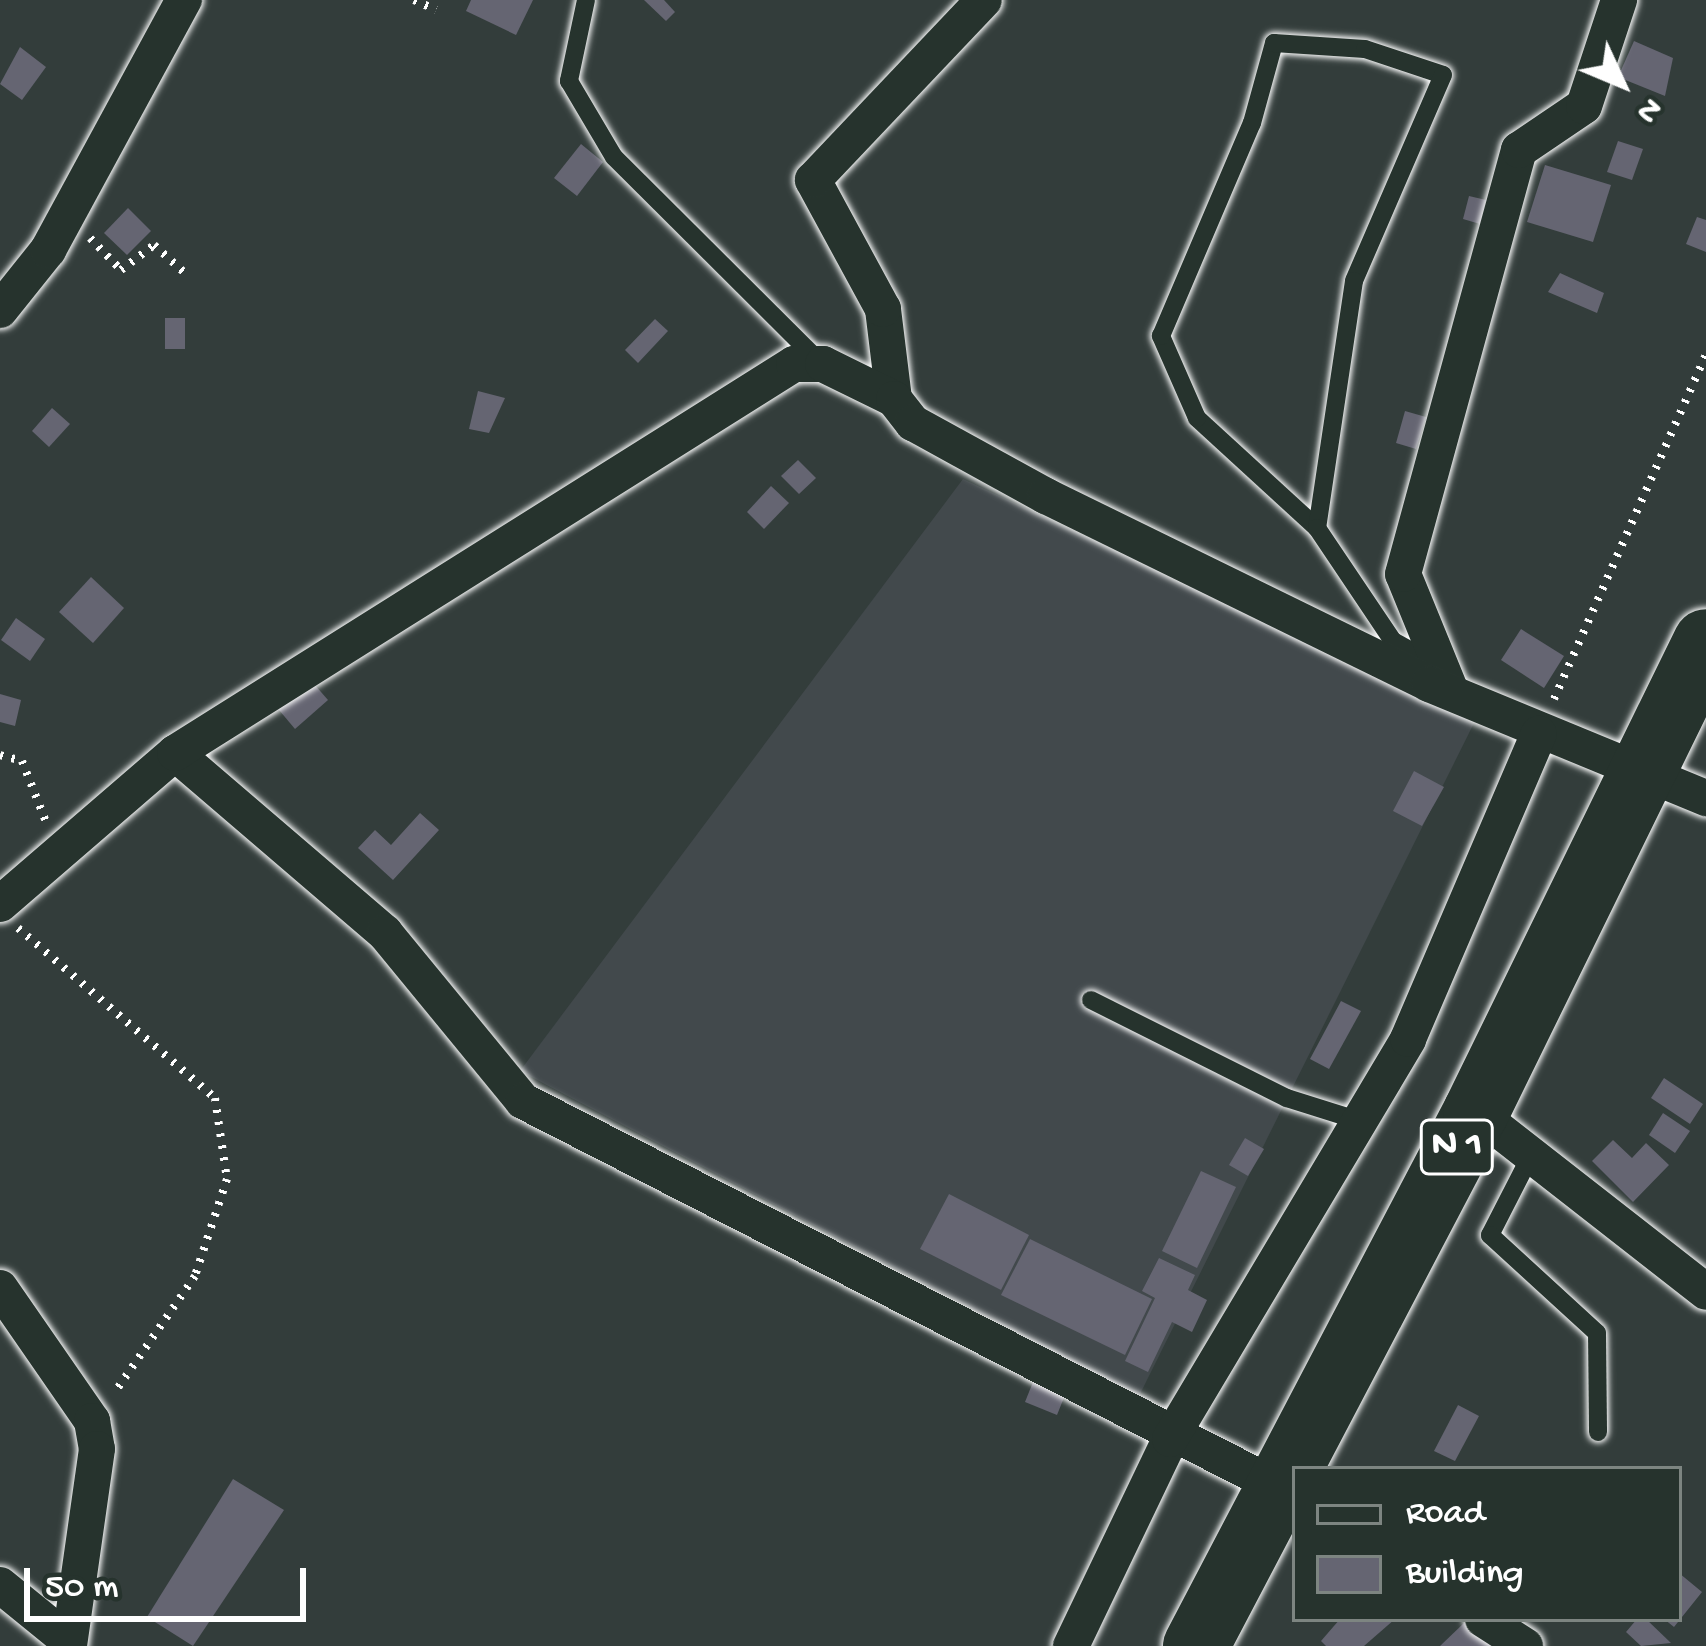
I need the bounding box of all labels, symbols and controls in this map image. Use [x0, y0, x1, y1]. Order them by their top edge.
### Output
north arrow [1562, 24, 1682, 144]
text: N [1627, 88, 1669, 130]
road number: N 1 [1418, 1114, 1496, 1180]
legend [1292, 1466, 1682, 1622]
text: Road [1406, 1493, 1485, 1536]
scale bar [30, 1544, 312, 1618]
text: Building [1406, 1553, 1524, 1596]
text: 50 m [45, 1567, 118, 1610]

